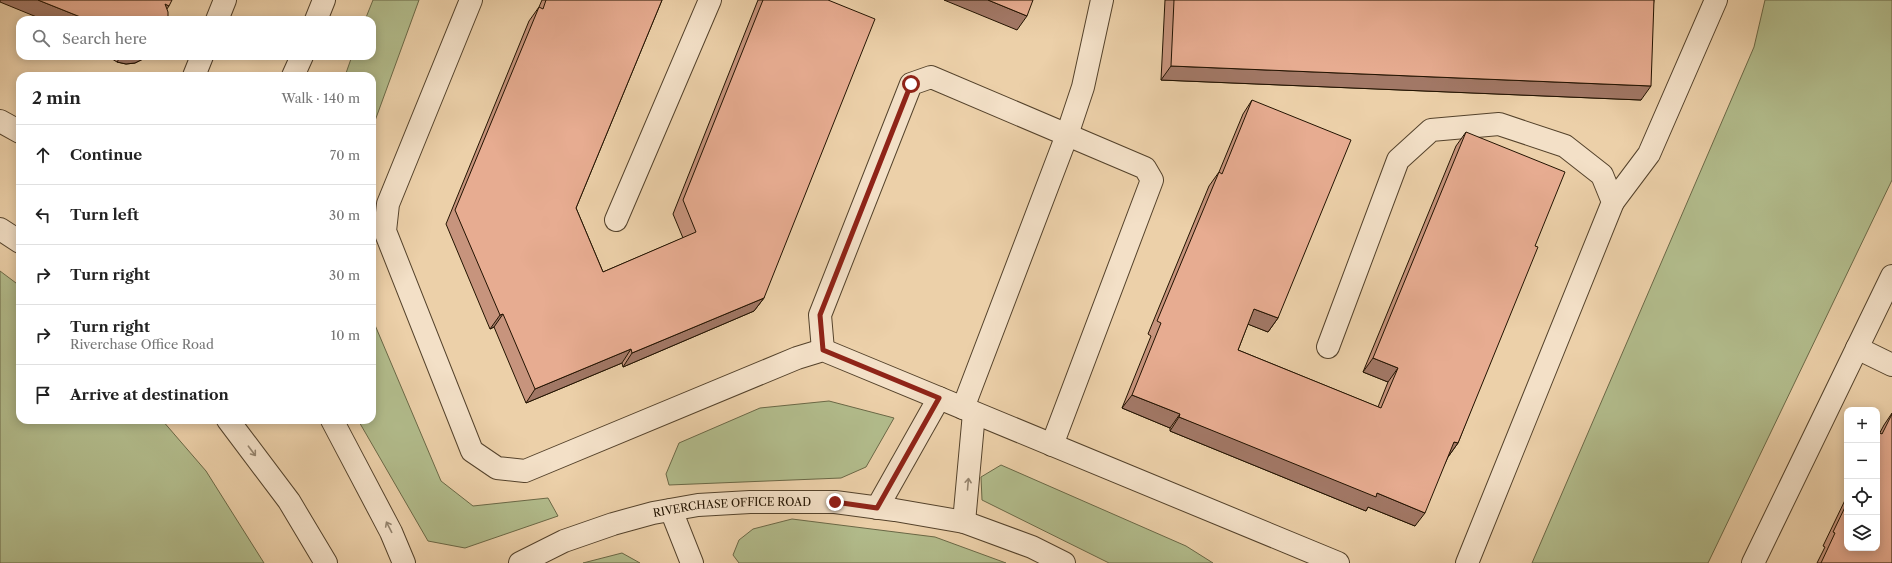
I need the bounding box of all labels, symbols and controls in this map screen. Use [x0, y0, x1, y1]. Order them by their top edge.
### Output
search box [16, 16, 376, 60]
icon: search [30, 27, 52, 49]
text: Search here [62, 29, 147, 48]
route start [902, 75, 920, 93]
text: 2 min [32, 88, 81, 108]
text: Walk · 140 m [282, 90, 360, 106]
icon: ahead [32, 144, 54, 166]
text: Continue [70, 145, 142, 164]
text: 70 m [330, 147, 360, 163]
icon: left [32, 204, 54, 226]
text: Turn left [70, 205, 139, 224]
text: 30 m [329, 207, 360, 223]
icon: right [32, 264, 54, 286]
text: Turn right [70, 265, 150, 284]
text: 30 m [329, 267, 360, 283]
text: Turn right [70, 317, 150, 336]
icon: right [32, 324, 54, 346]
text: 10 m [331, 327, 360, 343]
text: Riverchase Office Road [70, 336, 214, 352]
icon: arrive [32, 384, 54, 406]
text: Arrive at destination [70, 385, 229, 404]
map controls [1844, 407, 1880, 551]
button: + [1844, 407, 1880, 443]
button: − [1844, 443, 1880, 479]
one-way arrow [248, 446, 256, 457]
one-way arrow [964, 478, 971, 491]
button: locate [1844, 479, 1880, 515]
route end [826, 493, 844, 511]
street label: RIVERCHASE OFFICE ROAD [652, 495, 811, 520]
button: layers [1844, 515, 1880, 551]
one-way arrow [385, 521, 392, 533]

